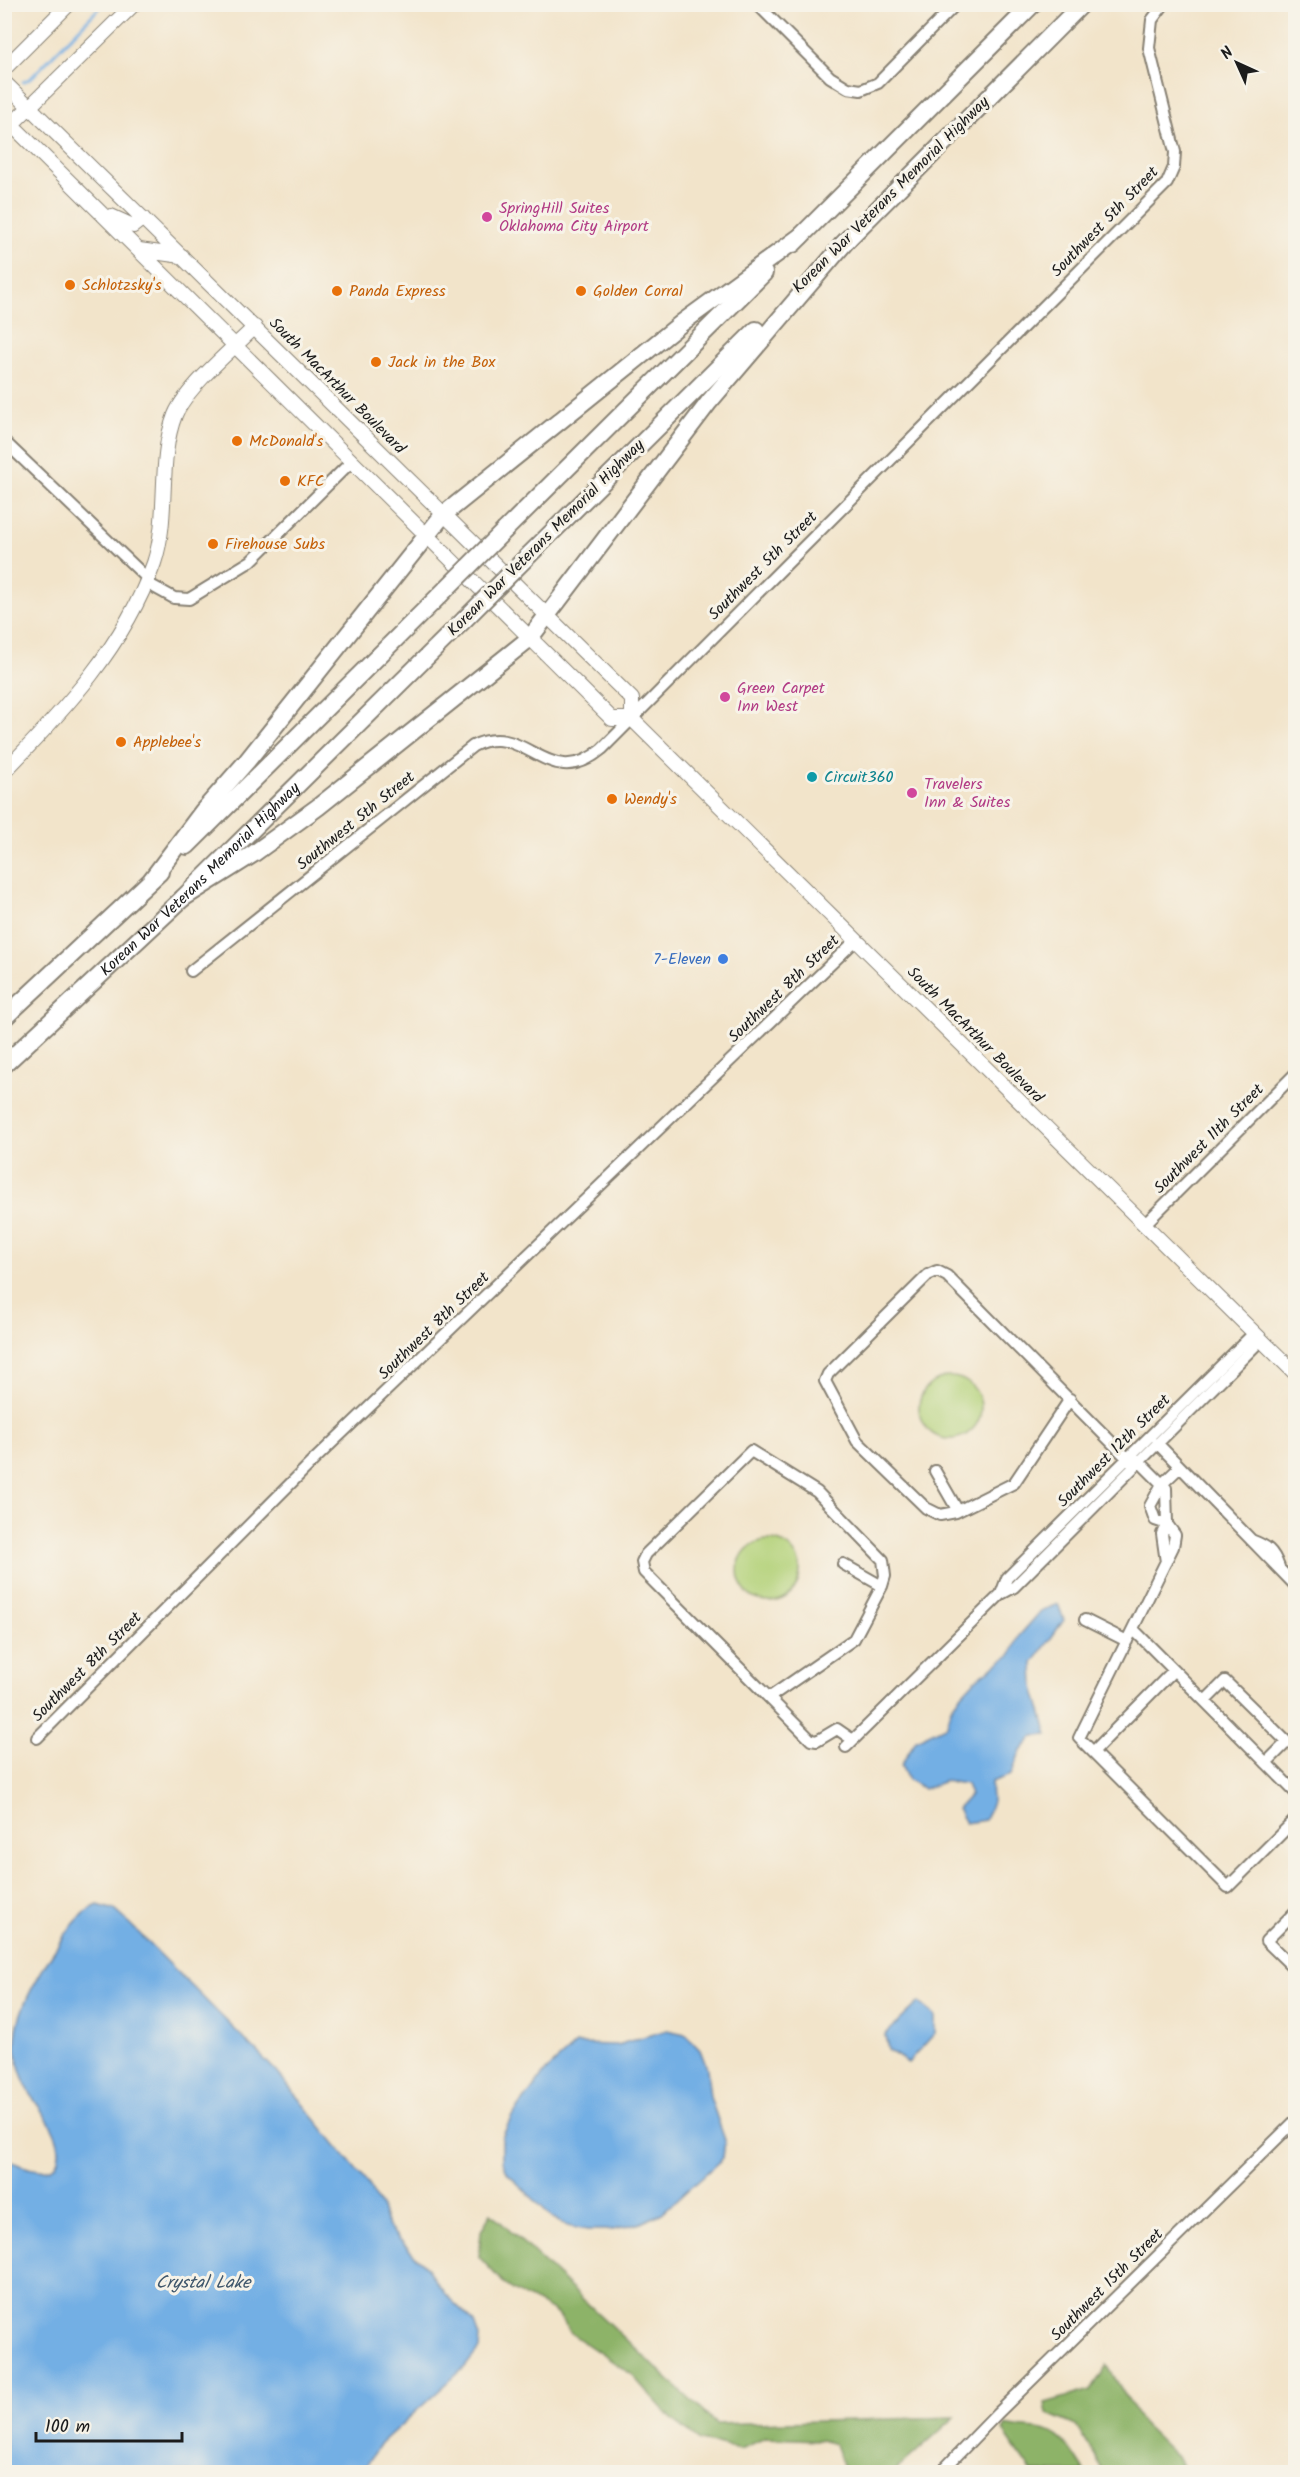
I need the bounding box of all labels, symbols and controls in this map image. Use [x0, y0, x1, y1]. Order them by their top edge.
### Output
north arrow [1207, 33, 1267, 93]
text: N [1215, 41, 1240, 66]
street label: Korean War Veterans Memorial Highway [787, 90, 996, 299]
street label: Southwest 5th Street [1045, 160, 1165, 283]
place label: SpringHill Suites Oklahoma City Airport [499, 196, 650, 239]
marker: SpringHill Suites Oklahoma City Airport [480, 210, 494, 224]
place label: Schlotzsky's [82, 273, 162, 298]
marker: Schlotzsky's [63, 278, 77, 292]
place label: Panda Express [349, 279, 446, 304]
place label: Golden Corral [593, 279, 683, 304]
marker: Panda Express [330, 284, 344, 298]
marker: Golden Corral [574, 284, 588, 298]
street label: South MacArthur Boulevard [263, 312, 412, 461]
place label: Jack in the Box [388, 350, 497, 375]
marker: Jack in the Box [369, 355, 383, 369]
place label: McDonald's [249, 429, 324, 454]
street label: Korean War Veterans Memorial Highway [442, 433, 651, 642]
marker: McDonald's [230, 434, 244, 448]
place label: KFC [297, 469, 324, 494]
marker: KFC [278, 474, 292, 488]
street label: Southwest 5th Street [703, 505, 824, 626]
place label: Firehouse Subs [225, 532, 325, 557]
marker: Firehouse Subs [206, 537, 220, 551]
place label: Green Carpet Inn West [737, 676, 826, 719]
marker: Green Carpet Inn West [718, 690, 732, 704]
place label: Applebee's [133, 730, 201, 755]
marker: Applebee's [114, 735, 128, 749]
street label: Southwest 5th Street [291, 765, 421, 877]
place label: Circuit360 [824, 765, 894, 790]
marker: Circuit360 [805, 770, 819, 784]
place label: Travelers Inn & Suites [924, 772, 1011, 815]
street label: Korean War Veterans Memorial Highway [94, 776, 306, 982]
marker: Travelers Inn & Suites [905, 786, 919, 800]
place label: Wendy's [624, 787, 677, 812]
marker: Wendy's [605, 792, 619, 806]
street label: Southwest 8th Street [722, 928, 846, 1049]
place label: 7-Eleven [653, 947, 711, 972]
marker: 7-Eleven [716, 952, 730, 966]
street label: South MacArthur Boulevard [901, 961, 1050, 1110]
street label: Southwest 11th Street [1148, 1077, 1271, 1200]
street label: Southwest 8th Street [372, 1265, 496, 1386]
street label: Southwest 12th Street [1052, 1388, 1177, 1513]
street label: Southwest 8th Street [26, 1606, 148, 1728]
street label: Southwest 15th Street [1045, 2222, 1170, 2347]
water label: Crystal Lake [156, 2269, 252, 2298]
scale bar [36, 2405, 182, 2443]
text: 100 m [45, 2413, 90, 2442]

